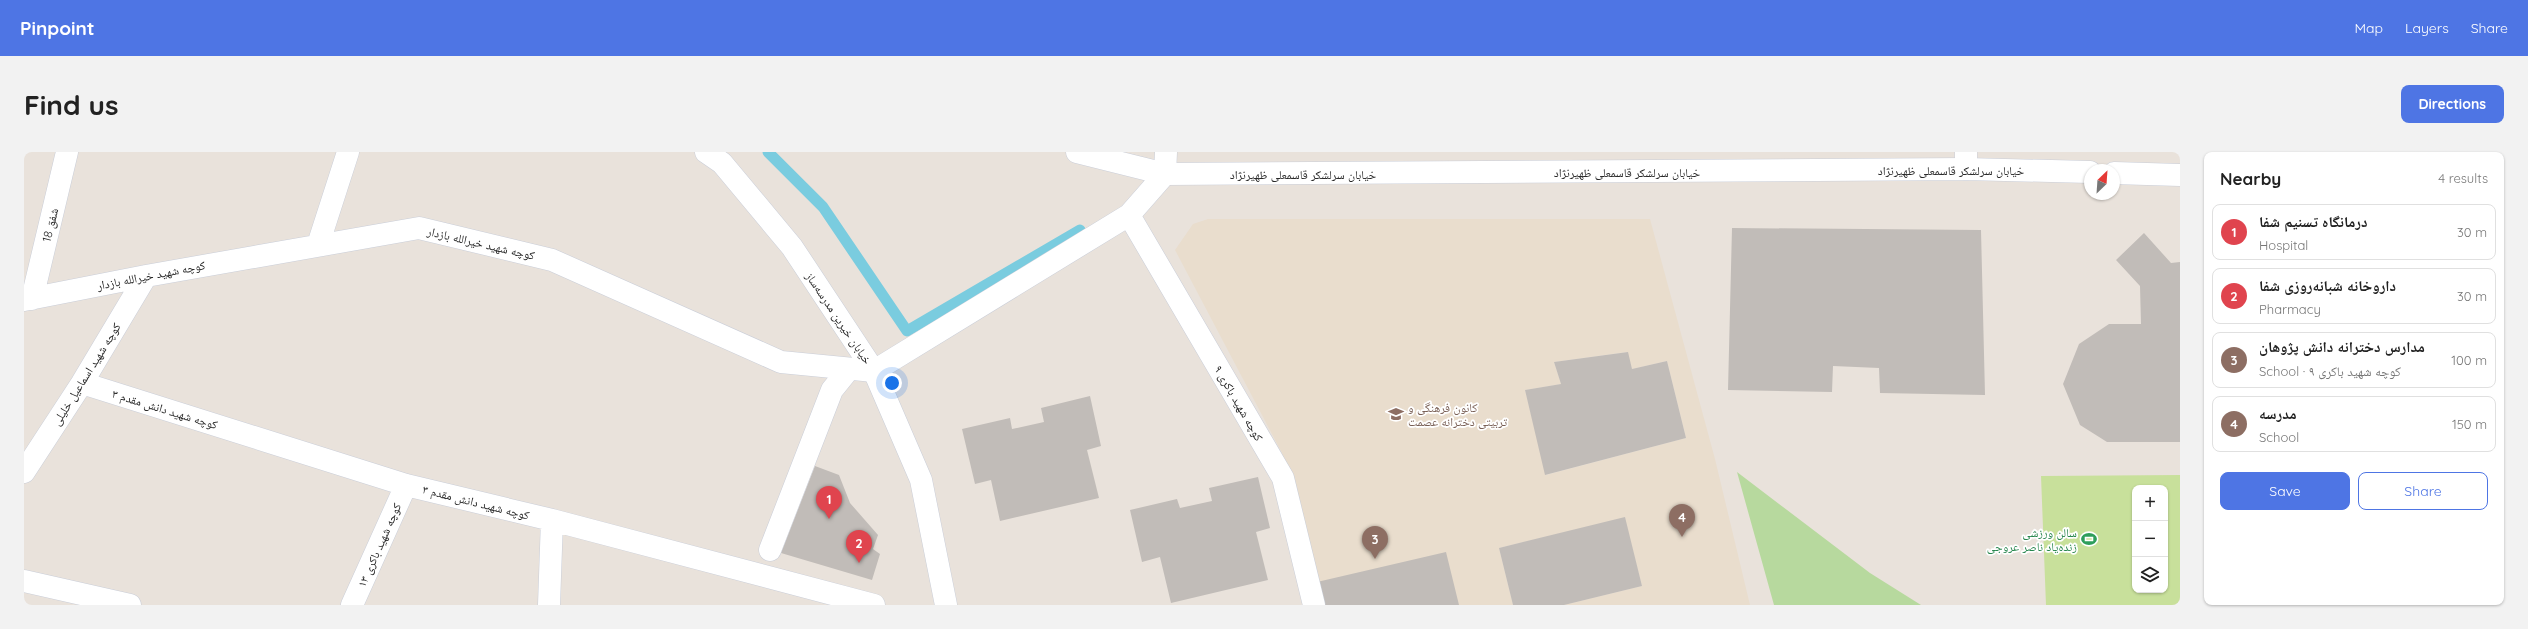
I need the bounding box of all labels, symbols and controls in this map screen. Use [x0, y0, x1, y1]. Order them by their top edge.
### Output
text: Pinpoint [20, 16, 95, 40]
text: Map [2354, 19, 2383, 37]
text: Layers [2405, 19, 2449, 37]
text: Share [2471, 19, 2508, 37]
button: Directions [2401, 85, 2504, 123]
text: Find us [24, 87, 118, 122]
street label: خیابان سرلشکر قاسمعلی ظهیرنژاد [1878, 163, 2025, 178]
north arrow [2084, 164, 2120, 200]
street label: خیابان سرلشکر قاسمعلی ظهیرنژاد [1554, 165, 1701, 180]
street label: خیابان سرلشکر قاسمعلی ظهیرنژاد [1230, 167, 1377, 182]
text: Nearby [2220, 168, 2281, 189]
text: 4 results [2438, 170, 2488, 186]
street label: شفق 18 [39, 206, 61, 244]
text: درمانگاه تسنیم شفا [2259, 212, 2368, 231]
street label: کوچه شهید خیرالله بازدار [425, 223, 536, 263]
text: 1 [2231, 224, 2237, 240]
text: 30 m [2457, 224, 2487, 240]
text: Hospital [2259, 237, 2308, 253]
street label: کوچه شهید خیرالله بازدار [95, 257, 206, 293]
street label: خیابان خیرین مدرسه‌ساز [802, 268, 875, 367]
text: داروخانه شبانه‌روزی شفا [2259, 276, 2396, 295]
text: 2 [2230, 288, 2238, 304]
text: 30 m [2457, 288, 2487, 304]
text: Pharmacy [2259, 301, 2321, 317]
street label: کوچه شهید اسماعیل خلیلی [48, 320, 124, 428]
text: مدارس دخترانه دانش پژوهان [2259, 337, 2425, 356]
text: 3 [2231, 352, 2237, 368]
text: 100 m [2451, 352, 2487, 368]
street label: کوچه شهید باکری ۹ [1211, 362, 1267, 444]
text: School · کوچه شهید باکری ۹ [2259, 363, 2401, 379]
your location [882, 373, 902, 393]
street label: کوچه شهید دانش مقدم ۳ [110, 386, 220, 433]
place label: کانون فرهنگی و تربیتی دخترانه عصمت [1408, 400, 1508, 429]
text: مدرسه [2259, 404, 2297, 423]
school or university icon: کانون فرهنگی و تربیتی دخترانه عصمت [1387, 405, 1405, 423]
text: 4 [2230, 416, 2238, 432]
text: 150 m [2452, 416, 2487, 432]
text: School [2259, 429, 2299, 445]
button: Save [2220, 472, 2350, 510]
button: Share [2358, 472, 2488, 510]
street label: کوچه شهید دانش مقدم ۳ [421, 481, 531, 524]
map controls [2132, 485, 2168, 593]
button: + [2132, 485, 2168, 521]
pin: 1 [816, 486, 842, 519]
street label: کوچه شهید باکری ۱۳ [354, 501, 405, 589]
pin: 4 [1669, 504, 1695, 537]
button: − [2132, 521, 2168, 557]
place label: سالن ورزشی زنده‌یاد ناصر عروجی [1987, 525, 2077, 554]
pin: 3 [1362, 526, 1388, 559]
pin: 2 [846, 530, 872, 563]
sports icon: سالن ورزشی زنده‌یاد ناصر عروجی [2080, 530, 2098, 548]
button: layers [2132, 557, 2168, 593]

